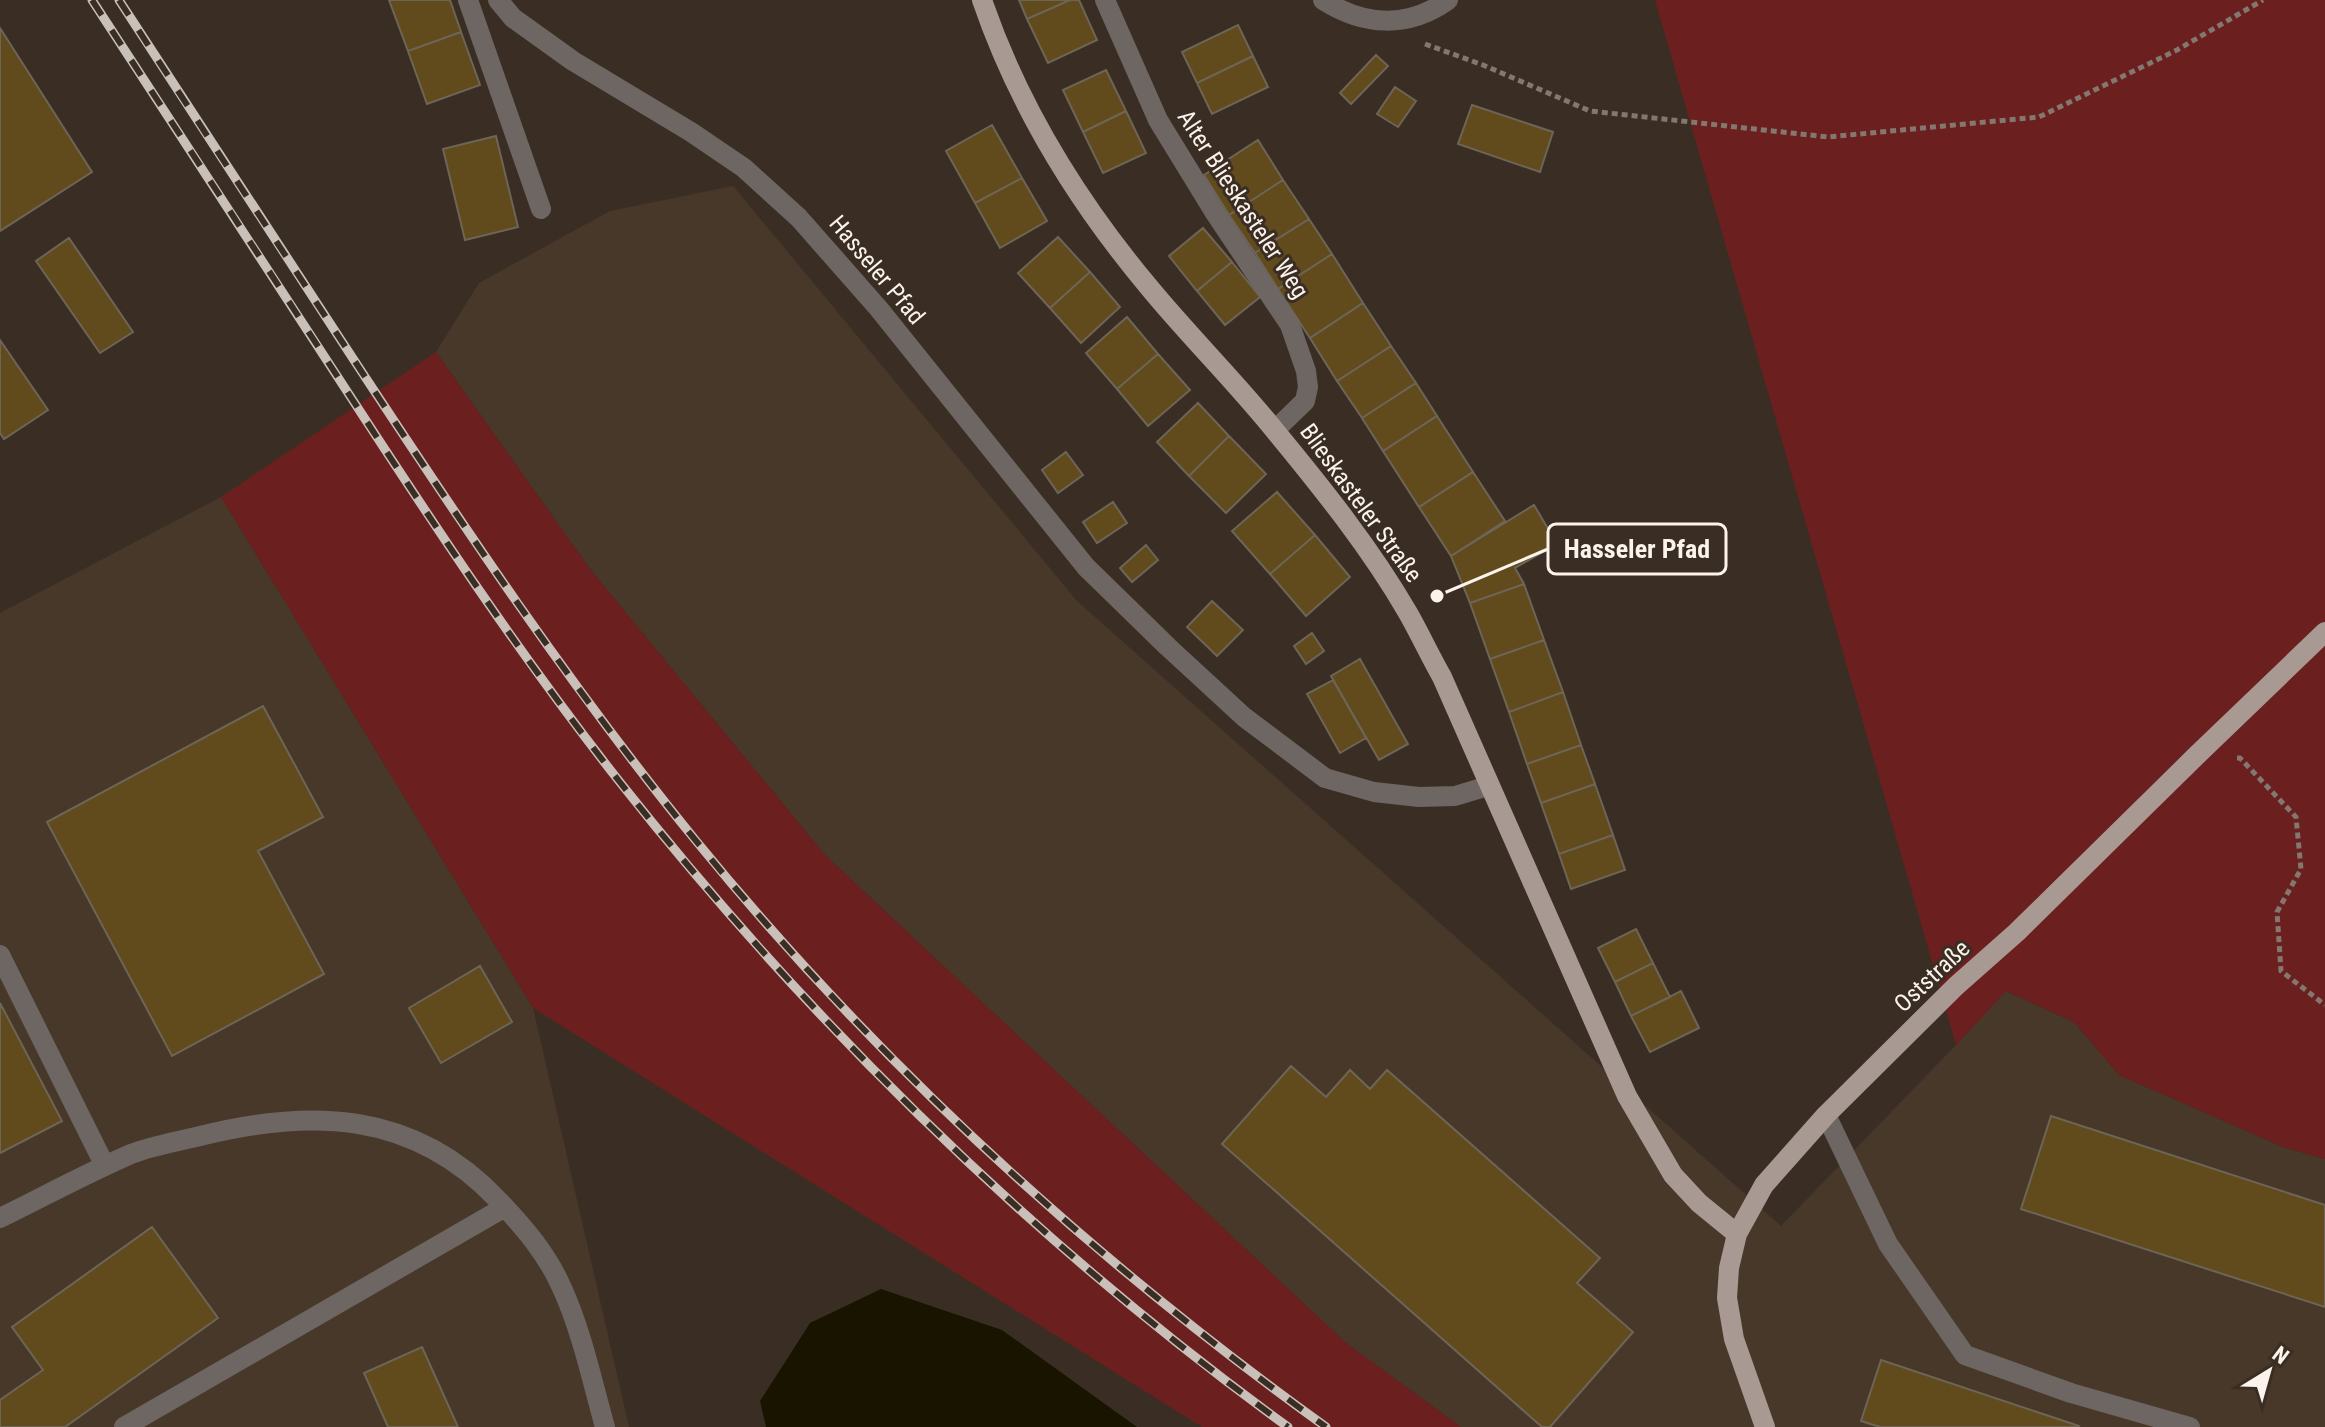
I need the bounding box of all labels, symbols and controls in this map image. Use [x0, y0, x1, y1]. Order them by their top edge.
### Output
street label: Alter Blieskasteler Weg [1172, 105, 1314, 303]
street label: Hasseler Pfad [823, 210, 931, 330]
street label: Blieskasteler Straße [1294, 418, 1428, 588]
callout: Hasseler Pfad [1548, 524, 1726, 574]
text: Hasseler Pfad [1564, 534, 1710, 564]
street label: Oststraße [1889, 934, 1975, 1018]
north arrow [2229, 1331, 2309, 1411]
text: N [2268, 1341, 2294, 1369]

